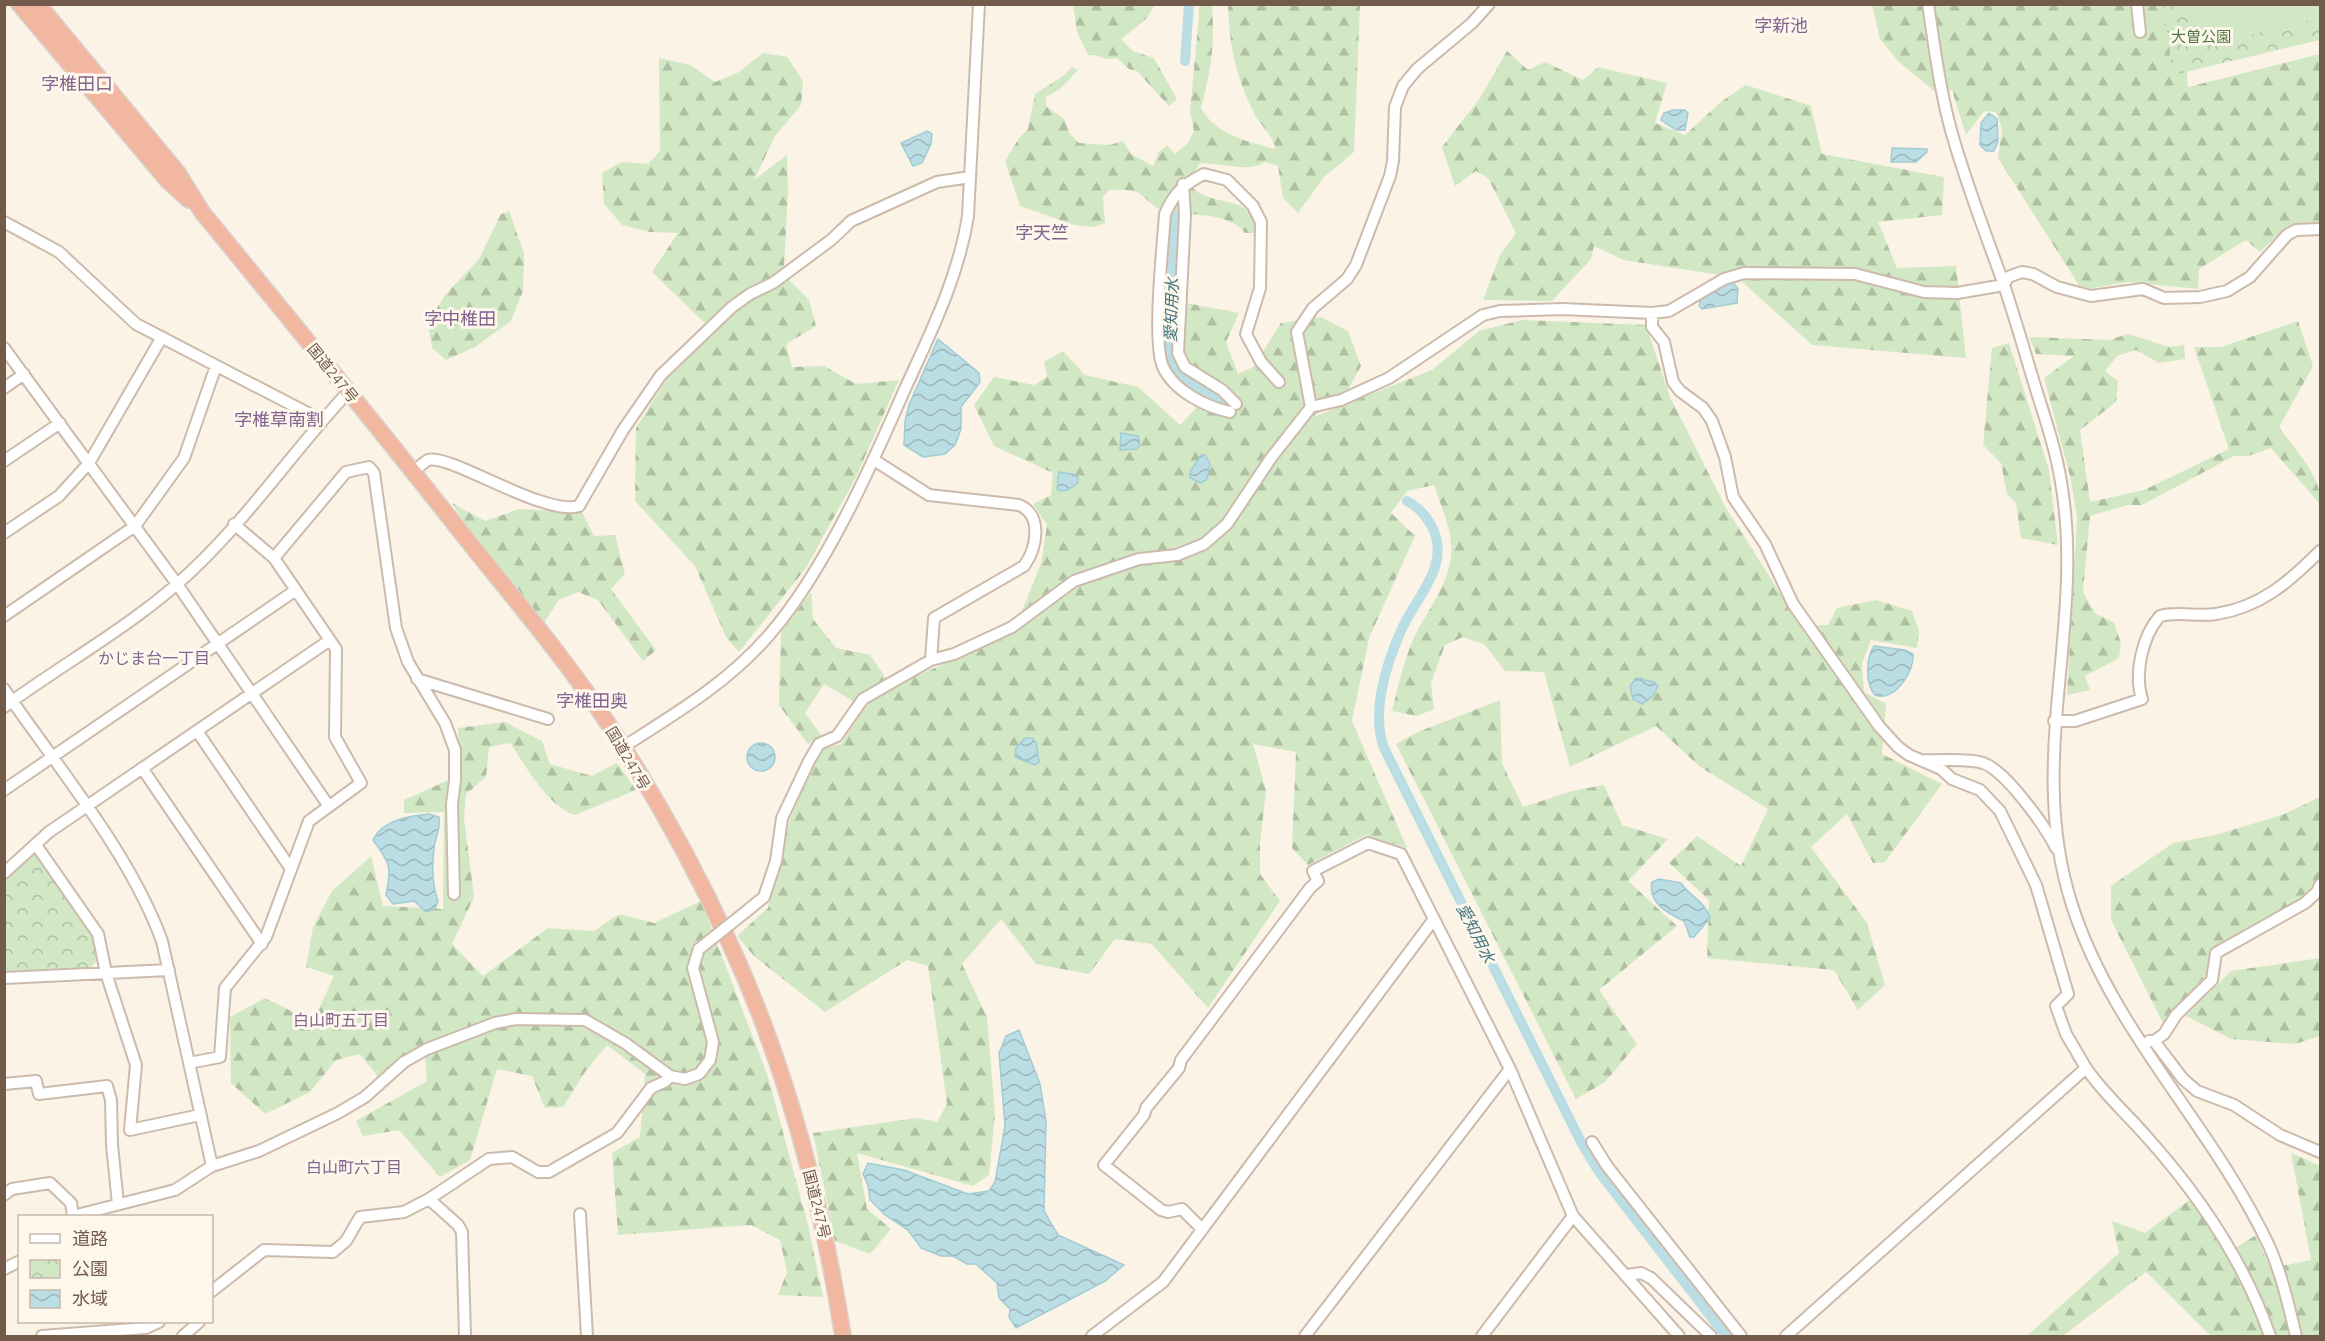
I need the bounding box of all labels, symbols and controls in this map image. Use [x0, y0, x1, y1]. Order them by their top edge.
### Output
district label: 字新池 [1754, 15, 1808, 35]
park label: 大曽公園 [2171, 28, 2231, 45]
district label: 字椎田口 [41, 73, 113, 93]
district label: 字天竺 [1015, 222, 1069, 242]
water label: 愛知用水 [1161, 276, 1181, 342]
district label: 字中椎田 [424, 308, 496, 328]
street label: 国道247号 [304, 340, 362, 406]
district label: 字椎草南割 [234, 409, 324, 429]
district label: かじま台一丁目 [98, 649, 210, 667]
district label: 字椎田奥 [556, 690, 628, 710]
street label: 国道247号 [603, 723, 653, 793]
water label: 愛知用水 [1453, 900, 1499, 967]
district label: 白山町五丁目 [293, 1011, 389, 1029]
district label: 白山町六丁目 [306, 1158, 402, 1176]
street label: 国道247号 [800, 1168, 834, 1240]
legend [18, 1215, 213, 1323]
text: 道路 [72, 1228, 108, 1248]
text: 公園 [72, 1258, 108, 1278]
text: 水域 [72, 1288, 108, 1308]

